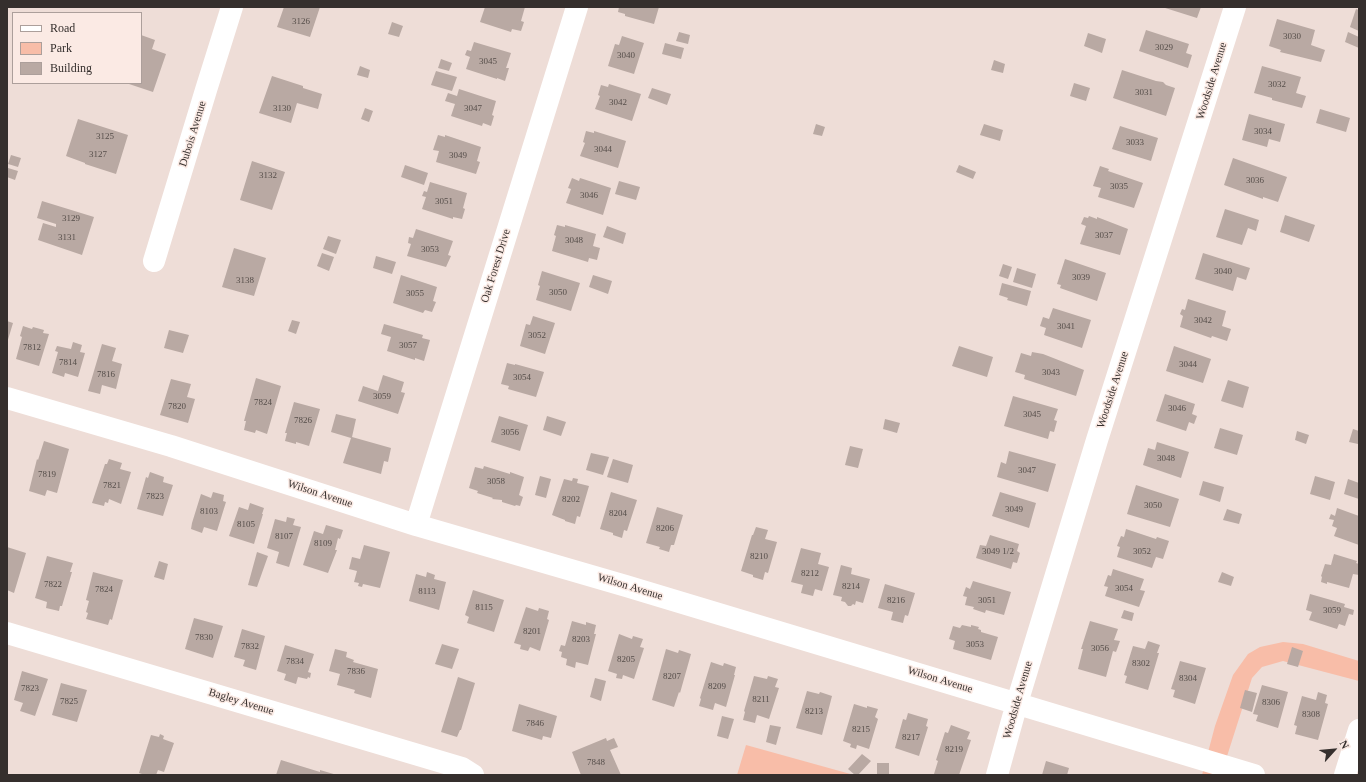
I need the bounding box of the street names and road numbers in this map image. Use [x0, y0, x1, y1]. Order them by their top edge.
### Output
street label: Woodside Avenue [1194, 41, 1230, 121]
street label: Dubois Avenue [177, 100, 209, 168]
street label: Oak Forest Drive [479, 228, 513, 304]
street label: Woodside Avenue [1094, 350, 1132, 430]
street label: Wilson Avenue [286, 477, 354, 511]
street label: Wilson Avenue [596, 571, 664, 603]
street label: Woodside Avenue [1001, 660, 1035, 740]
street label: Wilson Avenue [906, 664, 974, 696]
street label: Bagley Avenue [207, 686, 275, 718]

